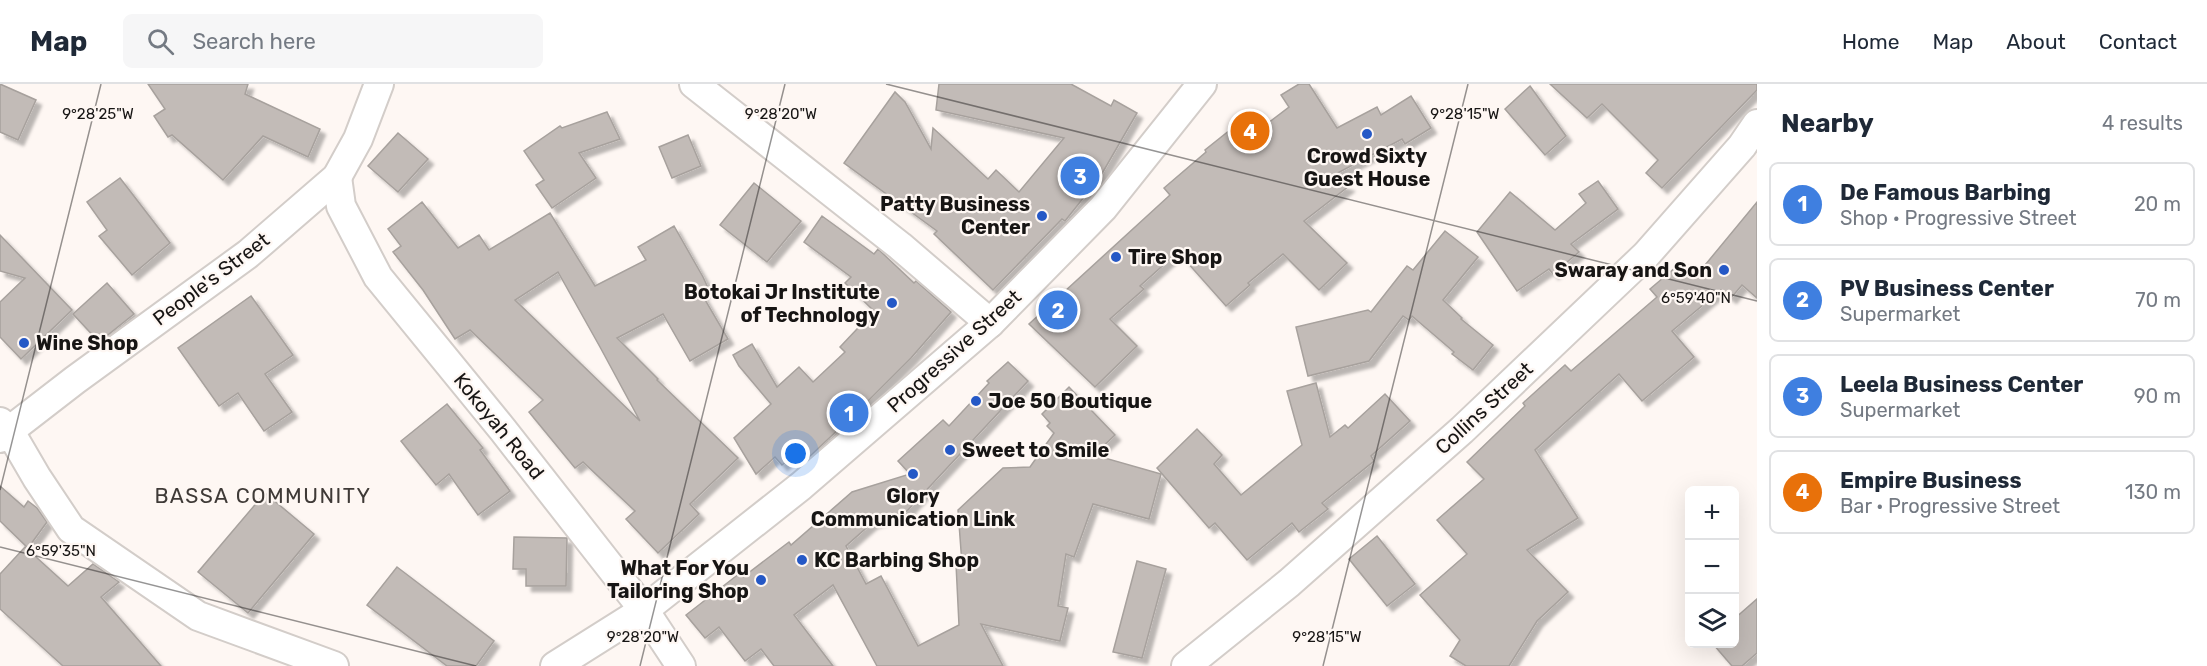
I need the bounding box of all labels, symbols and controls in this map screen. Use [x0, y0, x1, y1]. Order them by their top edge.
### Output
search box [123, 14, 543, 68]
text: Map [30, 25, 87, 58]
icon: search [144, 25, 177, 58]
text: Search here [192, 28, 316, 55]
text: Home [1842, 29, 1899, 54]
text: Map [1932, 29, 1973, 54]
text: About [2006, 29, 2066, 54]
text: Contact [2099, 29, 2177, 54]
text: 9°28'25"W [62, 105, 134, 123]
text: 9°28'20"W [745, 105, 817, 123]
text: 9°28'15"W [1430, 105, 1500, 123]
pin: 4 [1230, 108, 1270, 154]
text: Nearby [1781, 108, 1874, 139]
text: 4 results [2102, 111, 2183, 135]
marker: Crowd Sixty Guest House [1360, 127, 1374, 141]
place label: Crowd Sixty Guest House [1304, 144, 1430, 191]
pin: 3 [1060, 154, 1100, 199]
text: De Famous Barbing [1840, 179, 2051, 206]
place label: Patty Business Center [880, 192, 1030, 239]
text: 1 [1798, 192, 1807, 216]
text: 20 m [2134, 192, 2181, 216]
text: Shop · Progressive Street [1840, 206, 2077, 230]
marker: Patty Business Center [1035, 209, 1049, 223]
street label: People's Street [148, 227, 274, 331]
place label: Tire Shop [1128, 245, 1222, 269]
marker: Tire Shop [1109, 250, 1123, 264]
place label: Swaray and Son [1555, 258, 1712, 282]
marker: Swaray and Son [1717, 263, 1731, 277]
text: PV Business Center [1840, 275, 2054, 302]
place label: Botokai Jr Institute of Technology [684, 280, 880, 327]
street label: Progressive Street [882, 284, 1026, 418]
pin: 2 [1038, 288, 1078, 332]
text: 2 [1796, 288, 1809, 312]
text: 70 m [2135, 288, 2181, 312]
text: 6°59'40"N [1661, 289, 1731, 307]
marker: Botokai Jr Institute of Technology [885, 296, 899, 310]
text: Supermarket [1840, 302, 1960, 326]
place label: Wine Shop [36, 331, 138, 355]
marker: Wine Shop [17, 336, 31, 350]
street label: Collins Street [1430, 357, 1538, 459]
street label: Kokoyah Road [449, 368, 549, 484]
text: Leela Business Center [1840, 371, 2083, 398]
text: 3 [1796, 384, 1809, 408]
text: 90 m [2134, 384, 2181, 408]
place label: Joe 50 Boutique [988, 389, 1152, 413]
pin: 1 [830, 390, 868, 436]
marker: Joe 50 Boutique [969, 394, 983, 408]
text: Supermarket [1840, 398, 1960, 422]
place label: Sweet to Smile [962, 438, 1109, 462]
your location [781, 439, 810, 468]
marker: Sweet to Smile [943, 443, 957, 457]
marker: Glory Communication Link [906, 467, 920, 481]
text: Empire Business [1840, 467, 2022, 494]
text: 4 [1796, 480, 1809, 504]
text: 130 m [2125, 480, 2181, 504]
district label: BASSA COMMUNITY [154, 483, 372, 508]
place label: Glory Communication Link [811, 484, 1016, 531]
map controls [1685, 486, 1739, 648]
button: + [1685, 486, 1739, 540]
text: Bar · Progressive Street [1840, 494, 2060, 518]
button: − [1685, 540, 1739, 594]
text: 6°59'35"N [26, 542, 96, 560]
place label: KC Barbing Shop [814, 548, 979, 572]
marker: KC Barbing Shop [795, 553, 809, 567]
place label: What For You Tailoring Shop [607, 556, 749, 603]
marker: What For You Tailoring Shop [754, 573, 768, 587]
button: layers [1685, 594, 1739, 648]
text: 9°28'20"W [607, 628, 679, 646]
text: 9°28'15"W [1292, 628, 1362, 646]

